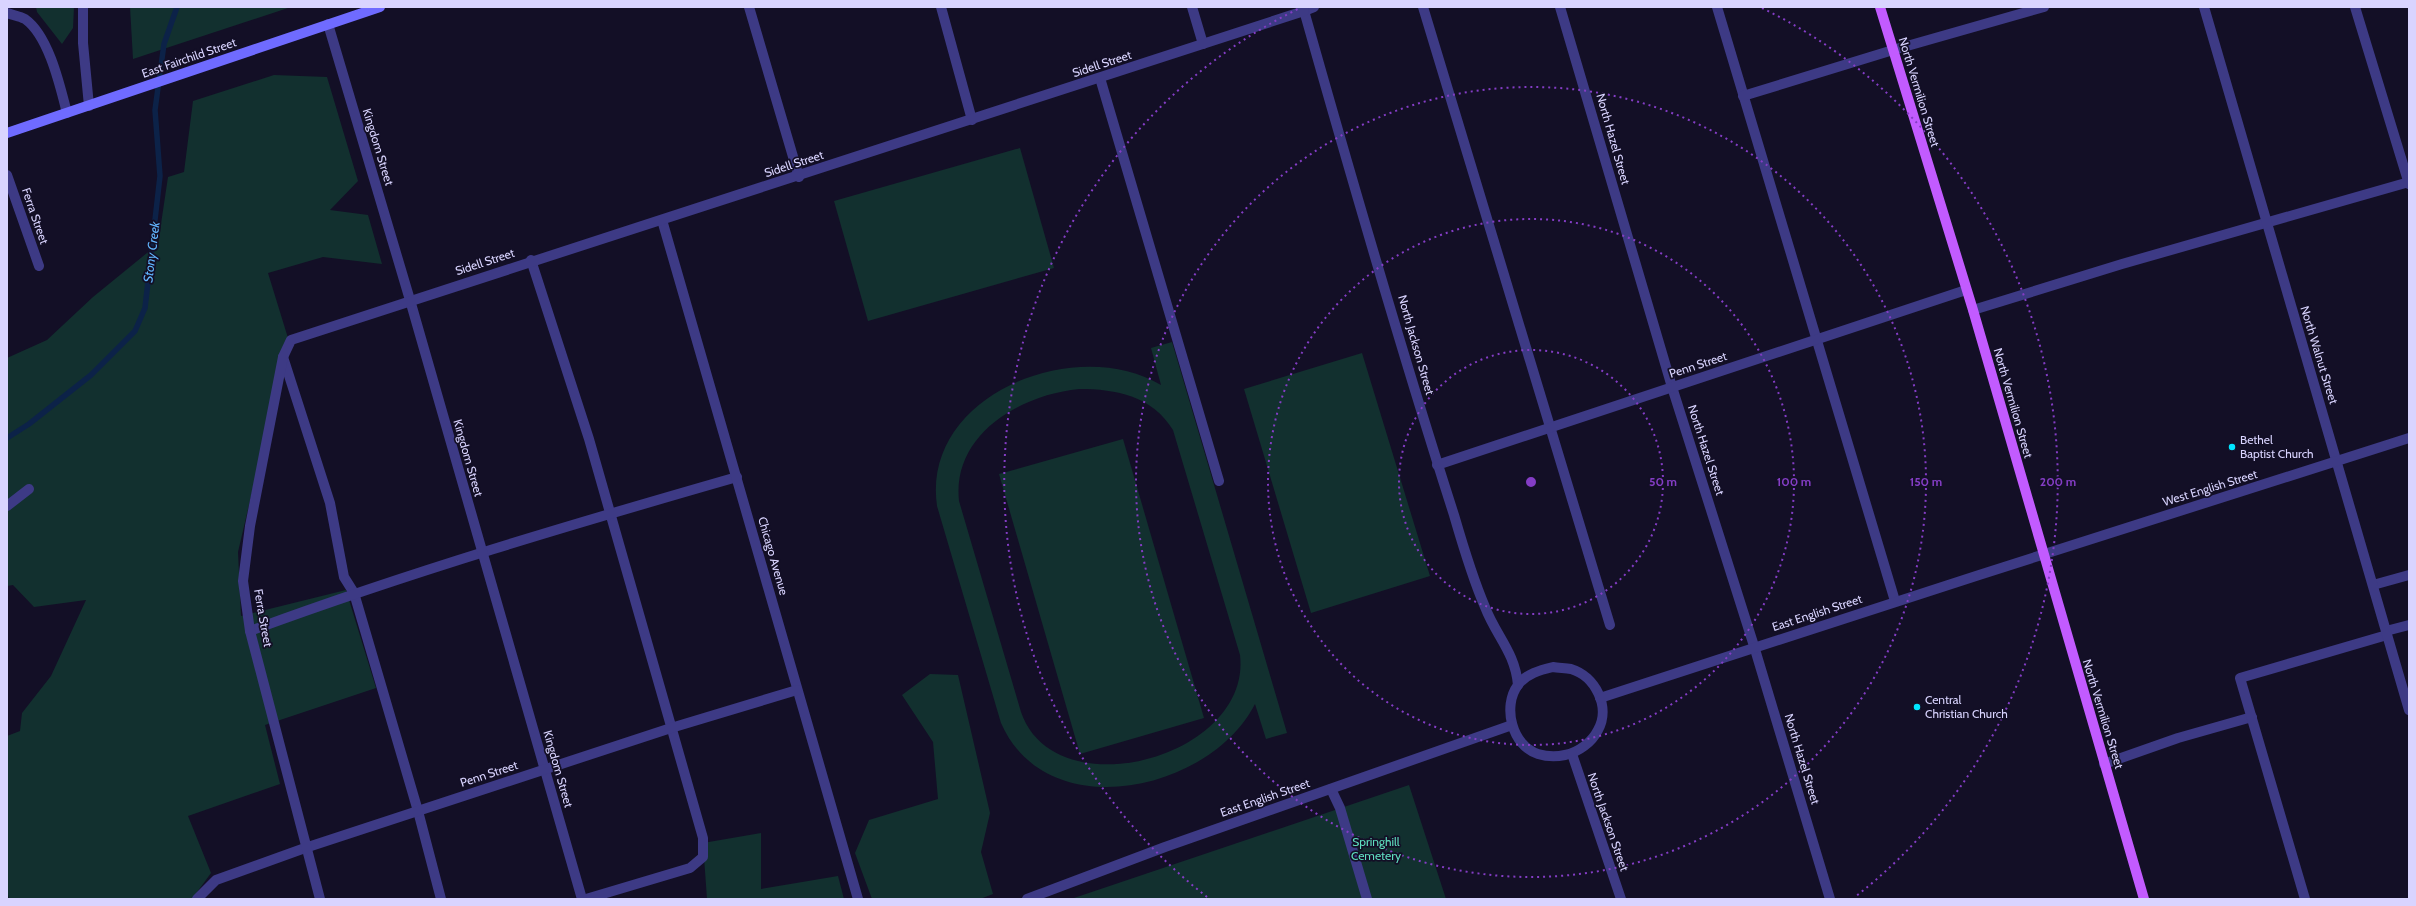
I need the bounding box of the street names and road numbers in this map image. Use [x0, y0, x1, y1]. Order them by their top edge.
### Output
street label: East Fairchild Street [140, 34, 238, 81]
street label: North Vermilion Street [1896, 35, 1943, 148]
street label: Sidell Street [1070, 47, 1133, 80]
street label: North Hazel Street [1593, 92, 1634, 186]
street label: Kingdom Street [360, 107, 397, 187]
street label: Sidell Street [762, 147, 825, 180]
street label: Ferra Street [19, 186, 52, 246]
street label: Sidell Street [453, 245, 516, 278]
street label: North Jackson Street [1395, 293, 1438, 397]
street label: North Walnut Street [2297, 304, 2342, 406]
street label: North Vermilion Street [1991, 346, 2036, 460]
street label: Penn Street [1667, 348, 1729, 381]
street label: North Hazel Street [1685, 403, 1728, 497]
street label: Kingdom Street [450, 418, 487, 498]
street label: West English Street [2161, 466, 2259, 509]
street label: Chicago Avenue [755, 515, 792, 597]
street label: Ferra Street [251, 588, 276, 648]
street label: East English Street [1770, 591, 1864, 634]
street label: North Vermilion Street [2080, 657, 2127, 770]
street label: North Hazel Street [1782, 712, 1823, 806]
street label: Kingdom Street [540, 729, 577, 809]
street label: Penn Street [458, 757, 520, 790]
street label: North Jackson Street [1585, 771, 1632, 873]
street label: East English Street [1218, 775, 1312, 820]

